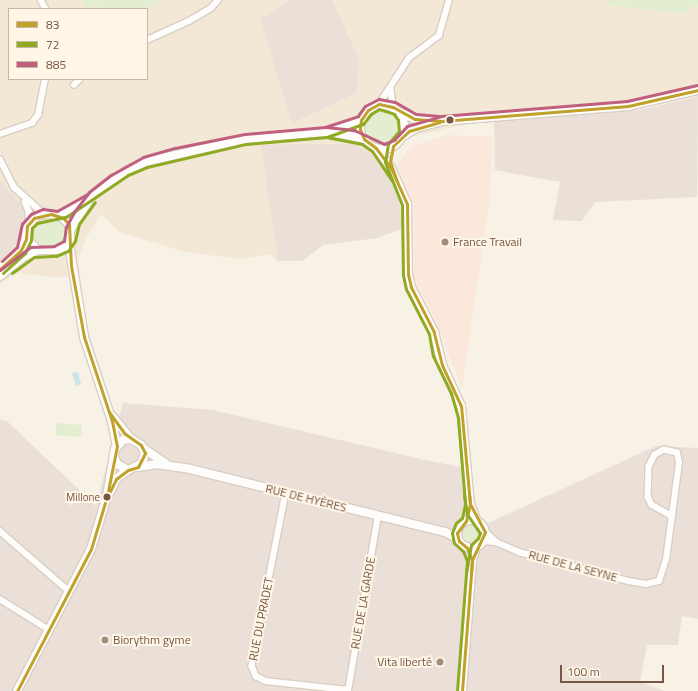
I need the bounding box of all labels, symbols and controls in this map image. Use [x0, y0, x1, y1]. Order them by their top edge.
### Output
legend [8, 8, 148, 80]
text: 83 [46, 15, 59, 34]
text: 72 [46, 35, 59, 54]
text: 885 [46, 55, 66, 74]
unlabelled marker [445, 115, 455, 125]
place label: France Travail [453, 235, 522, 249]
marker: France Travail [440, 237, 450, 247]
street label: RUE DE HYÈRES [264, 481, 348, 515]
place label: Millone [66, 490, 100, 504]
marker: Millone [102, 492, 112, 502]
street label: RUE DE LA SEYNE [527, 547, 619, 585]
street label: RUE DE LA GARDE [348, 556, 378, 650]
street label: RUE DU PRADET [246, 576, 276, 662]
place label: Biorythm gyme [113, 633, 191, 647]
marker: Biorythm gyme [100, 635, 110, 645]
place label: Vita liberté [377, 655, 432, 669]
marker: Vita liberté [435, 657, 445, 667]
scale bar [562, 657, 666, 683]
text: 100 m [567, 662, 600, 681]

